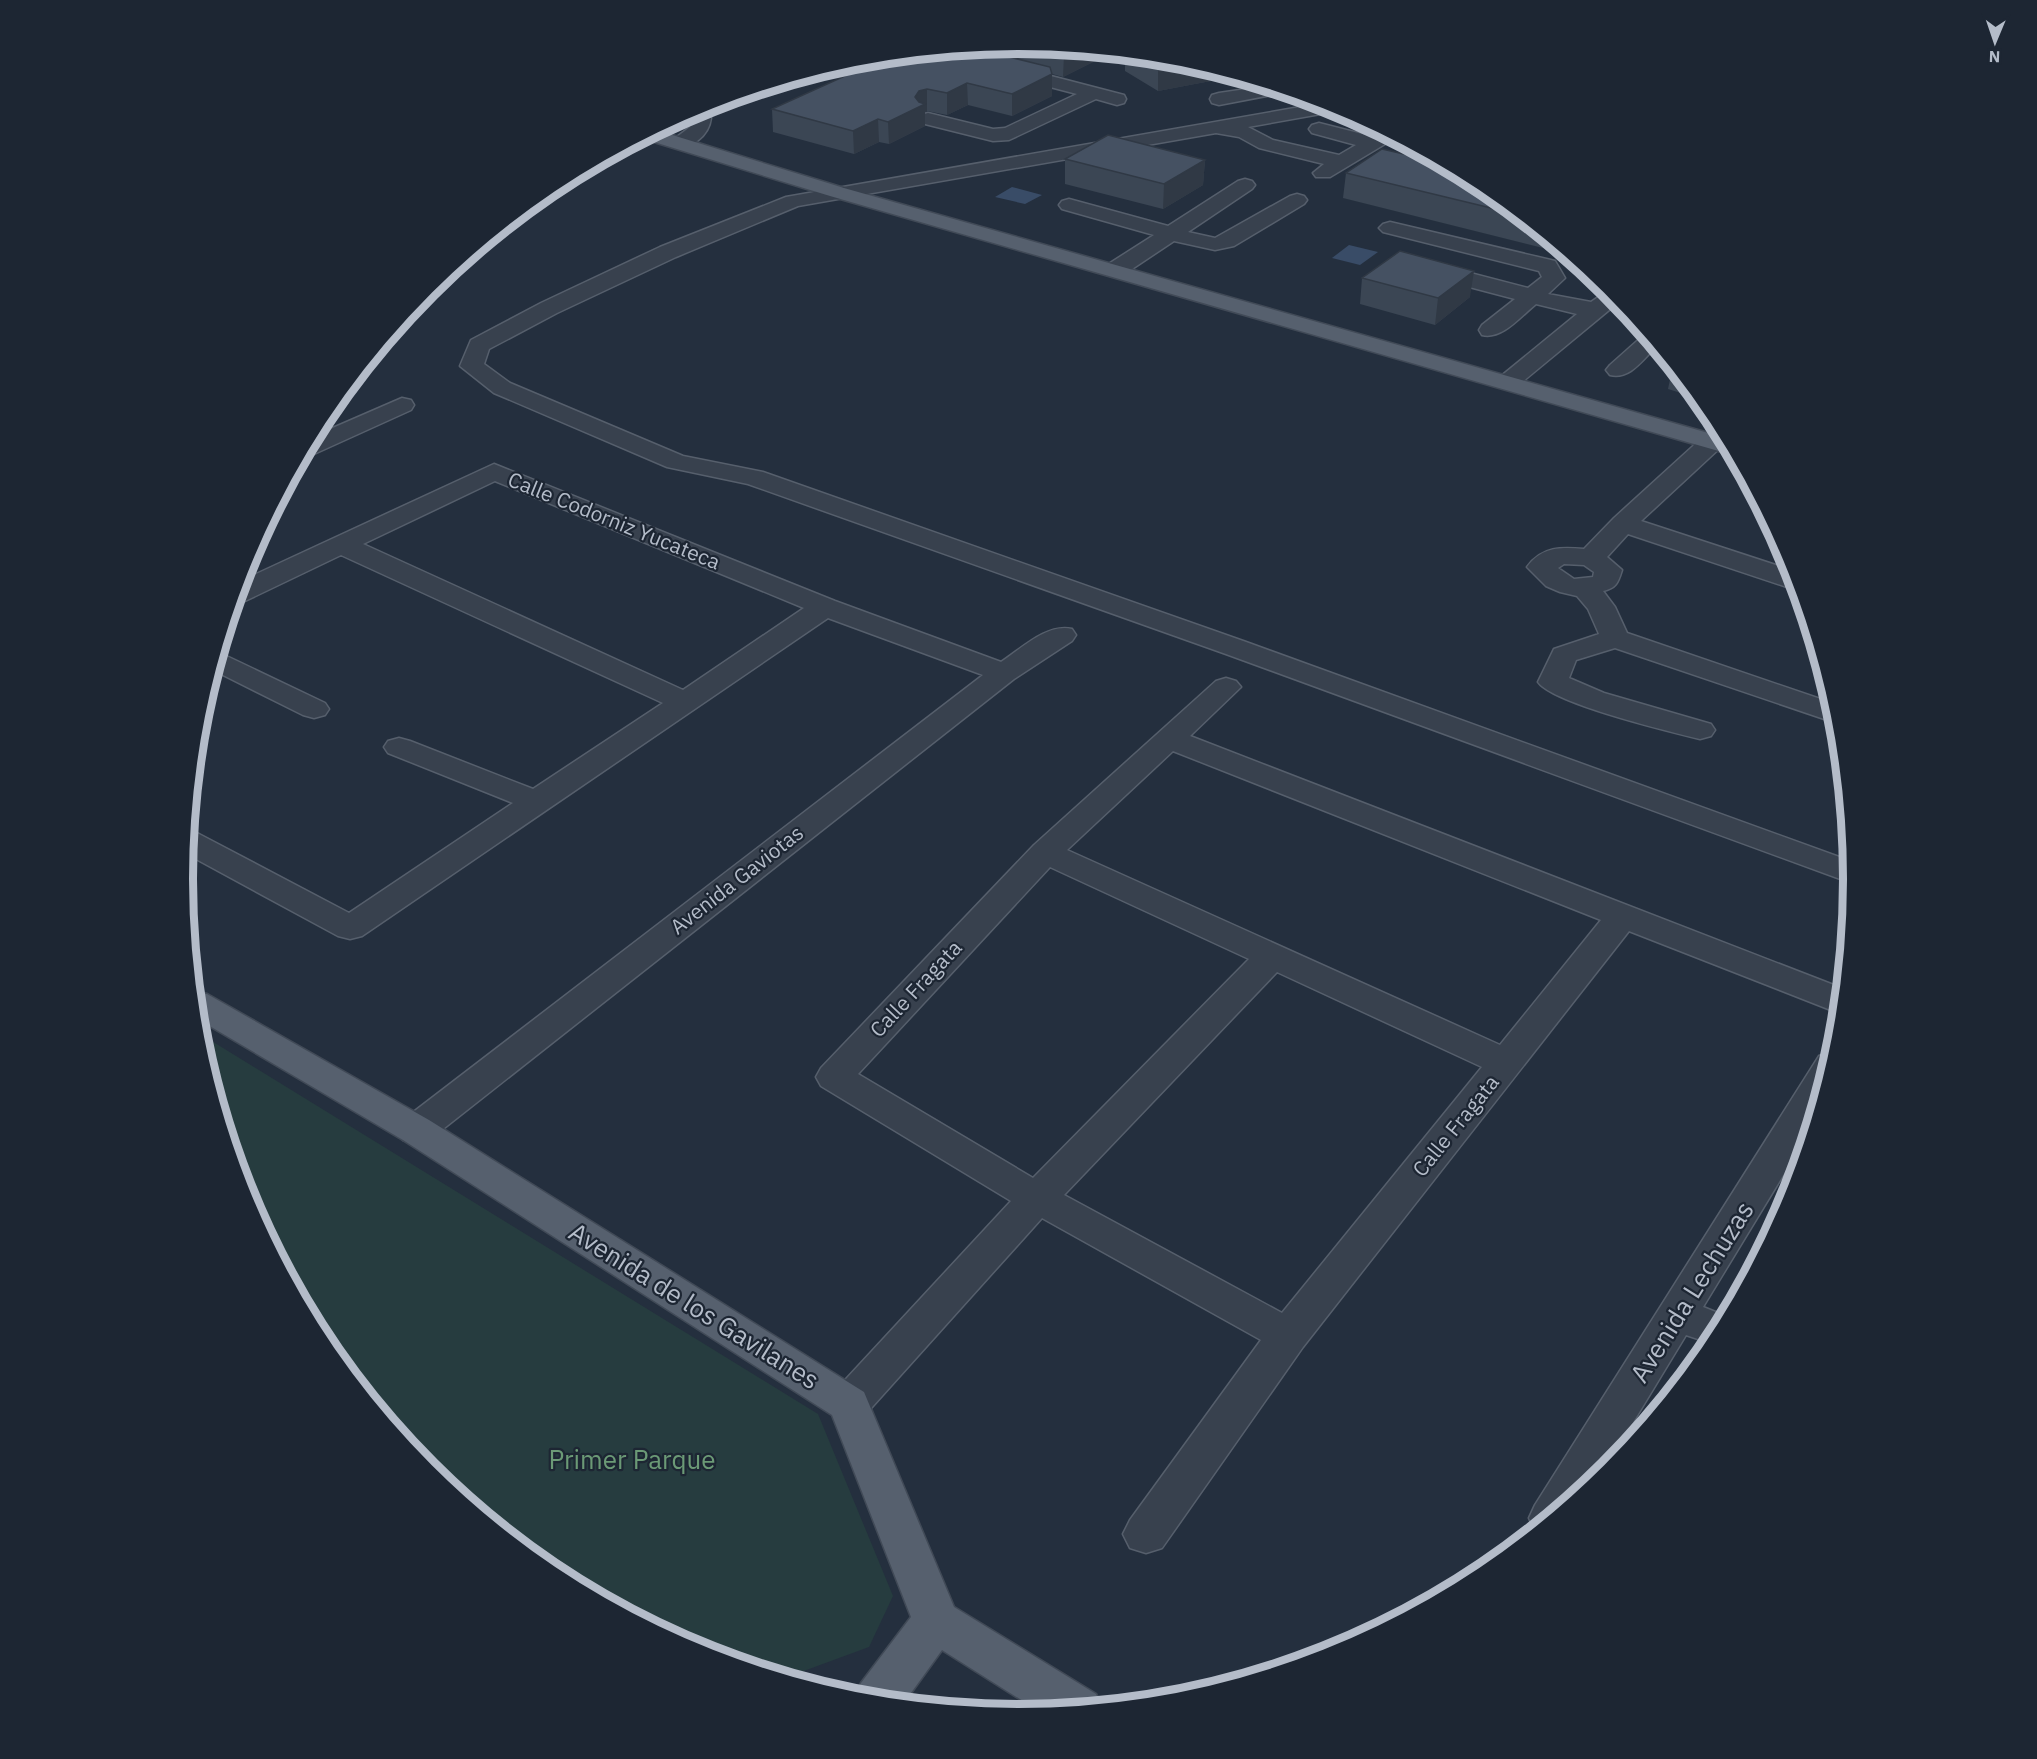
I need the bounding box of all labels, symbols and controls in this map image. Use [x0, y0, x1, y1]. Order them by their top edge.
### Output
north arrow [1965, 12, 2025, 72]
text: N [1988, 47, 2001, 67]
street label: Calle Codorniz Yucateca [504, 465, 725, 575]
street label: Avenida Gaviotas [664, 818, 809, 940]
street label: Calle Fragata [863, 934, 967, 1043]
street label: Calle Fragata [1406, 1069, 1505, 1182]
street label: Avenida Lechuzas [1622, 1194, 1761, 1389]
street label: Avenida de los Gavilanes [563, 1214, 826, 1396]
park label: Primer Parque [548, 1442, 716, 1476]

